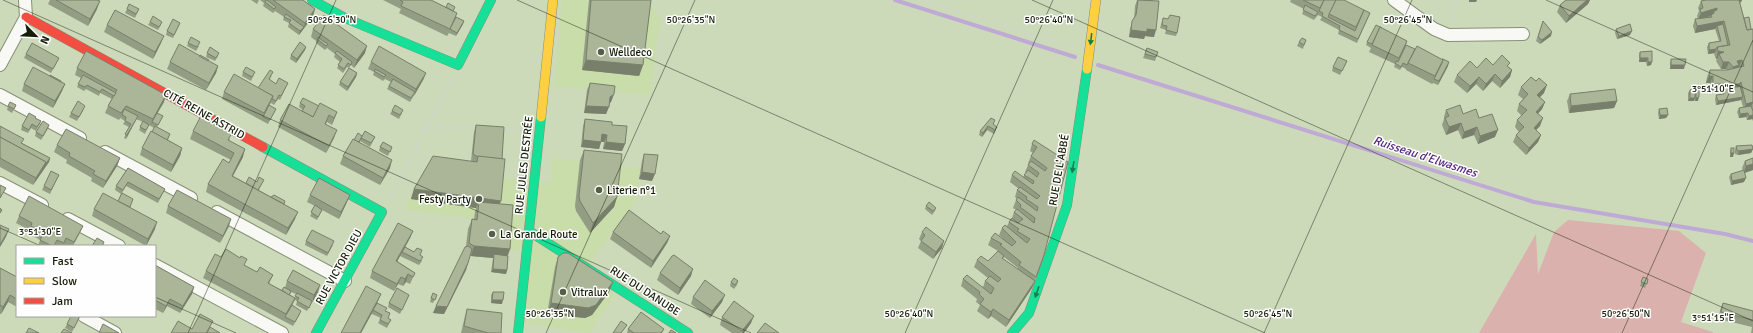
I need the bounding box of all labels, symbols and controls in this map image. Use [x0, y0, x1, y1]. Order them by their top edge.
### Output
text: 50°26'30"N [308, 14, 356, 26]
text: 50°26'35"N [667, 14, 715, 26]
text: 50°26'40"N [1025, 14, 1073, 26]
text: 50°26'45"N [1384, 14, 1432, 26]
north arrow [16, 16, 56, 56]
one-way arrow [1087, 33, 1094, 45]
text: N [37, 34, 52, 46]
place label: Welldeco [609, 46, 652, 59]
marker: Welldeco [596, 47, 606, 57]
text: 3°51'10"E [1692, 83, 1734, 95]
street label: CITÉ REINE ASTRID [161, 85, 247, 142]
street label: RUE JULES DESTRÉE [511, 115, 536, 215]
street label: RUE DE L'ABBÉ [1045, 133, 1072, 207]
water label: Ruisseau d'Elwasmes [1371, 133, 1480, 181]
one-way arrow [1070, 161, 1076, 174]
place label: Literie n°1 [607, 184, 656, 197]
marker: Literie n°1 [594, 185, 604, 195]
place label: Festy Party [419, 193, 472, 206]
marker: Festy Party [474, 194, 484, 204]
text: 3°51'30"E [19, 226, 61, 238]
street label: RUE VICTOR DIEU [313, 227, 365, 307]
place label: La Grande Route [500, 228, 577, 241]
marker: La Grande Route [487, 229, 497, 239]
legend [16, 245, 156, 317]
text: Fast [52, 254, 73, 269]
street label: RUE DU DANUBE [608, 264, 682, 318]
text: Slow [52, 274, 77, 289]
place label: Vitralux [571, 286, 608, 299]
one-way arrow [1033, 286, 1039, 298]
marker: Vitralux [558, 287, 568, 297]
text: Jam [52, 294, 73, 309]
text: 50°26'35"N [526, 308, 574, 320]
text: 50°26'40"N [885, 308, 933, 320]
text: 50°26'45"N [1244, 308, 1292, 320]
text: 50°26'50"N [1602, 308, 1650, 320]
text: 3°51'15"E [1692, 312, 1734, 324]

